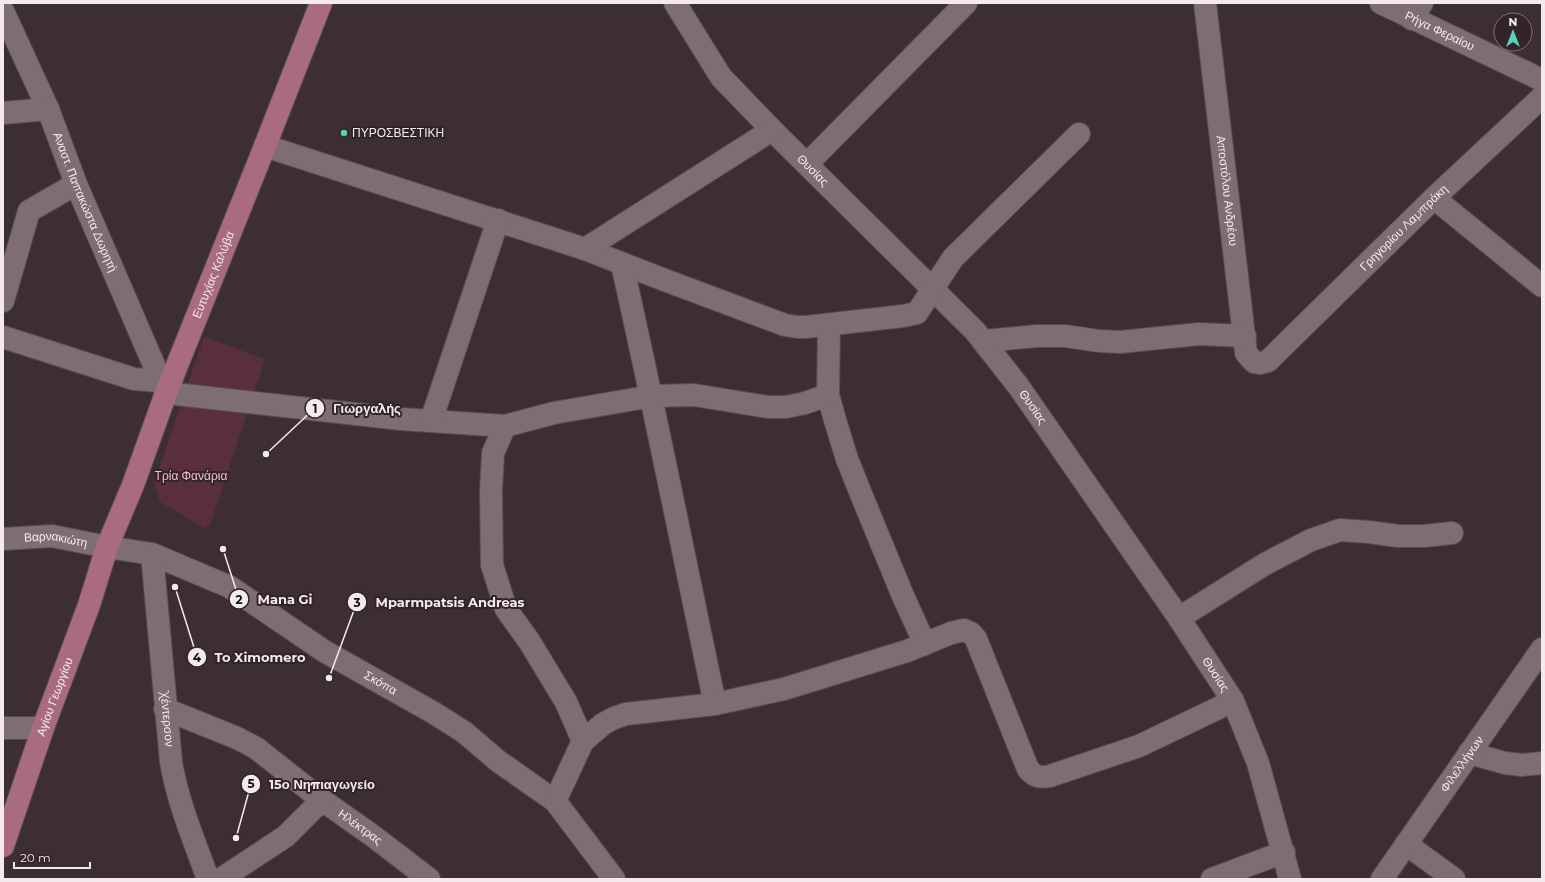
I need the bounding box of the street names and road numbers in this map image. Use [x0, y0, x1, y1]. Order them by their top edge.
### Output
street label: Ρήγα Φεραίου [1403, 8, 1477, 54]
street label: Αναστ. Παπακώστα Δωρητή [50, 130, 121, 274]
street label: Αποστόλου Ανδρέου [1214, 135, 1241, 247]
street label: Θυσίας [794, 151, 832, 189]
street label: Γρηγορίου Λαμπράκη [1356, 181, 1451, 274]
street label: Ευτυχίας Καλύβα [189, 229, 237, 320]
street label: Θυσίας [1016, 387, 1051, 427]
street label: Βαρνακιώτη [23, 528, 89, 550]
street label: Θυσίας [1199, 654, 1233, 695]
street label: Αγίου Γεωργίου [33, 655, 76, 738]
street label: Σκόπα [362, 667, 400, 698]
street label: Χέντερσον [157, 689, 178, 747]
street label: Φιλελλήνων [1437, 733, 1486, 795]
street label: Ηλέκτρας [335, 806, 386, 848]

